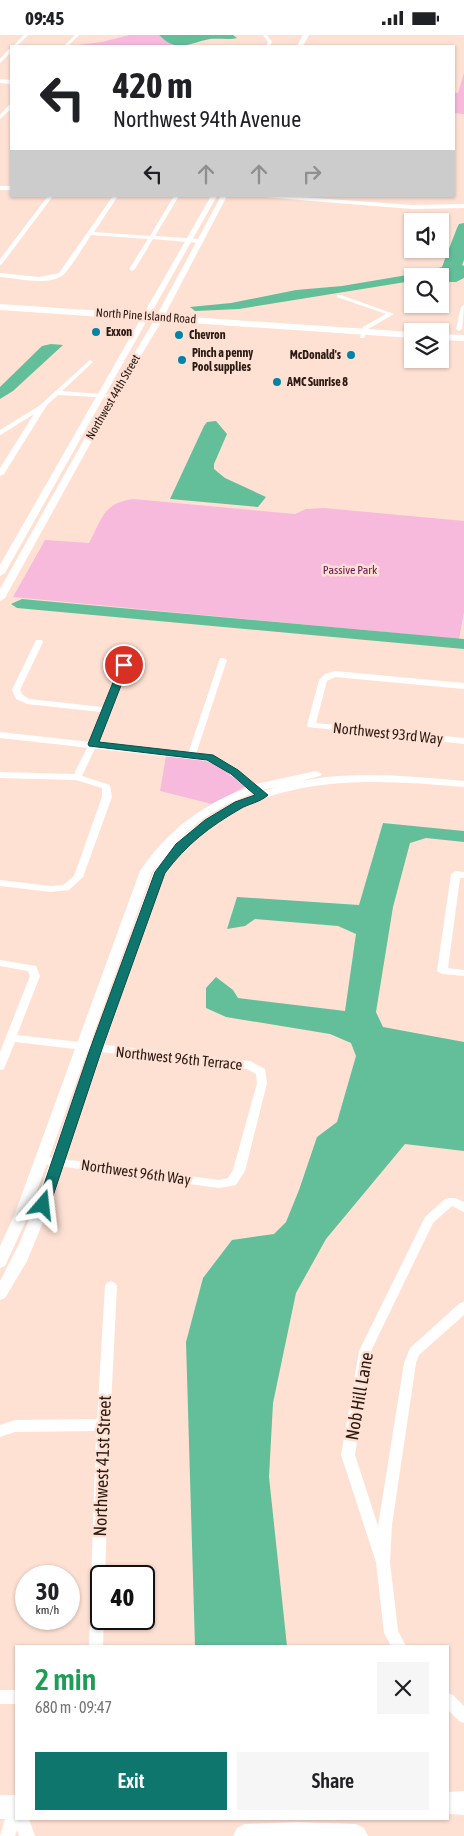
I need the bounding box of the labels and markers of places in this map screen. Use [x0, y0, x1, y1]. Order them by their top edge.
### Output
place label: Exxon [106, 325, 132, 339]
marker: Exxon [90, 326, 102, 338]
place label: Chevron [189, 328, 226, 342]
marker: Chevron [173, 329, 185, 341]
place label: Pinch a penny Pool supplies [192, 346, 253, 374]
place label: McDonald's [290, 348, 342, 362]
marker: McDonald's [345, 349, 357, 361]
marker: Pinch a penny Pool supplies [176, 354, 188, 366]
place label: AMC Sunrise 8 [286, 375, 348, 389]
marker: AMC Sunrise 8 [271, 376, 283, 388]
pin [103, 644, 145, 686]

